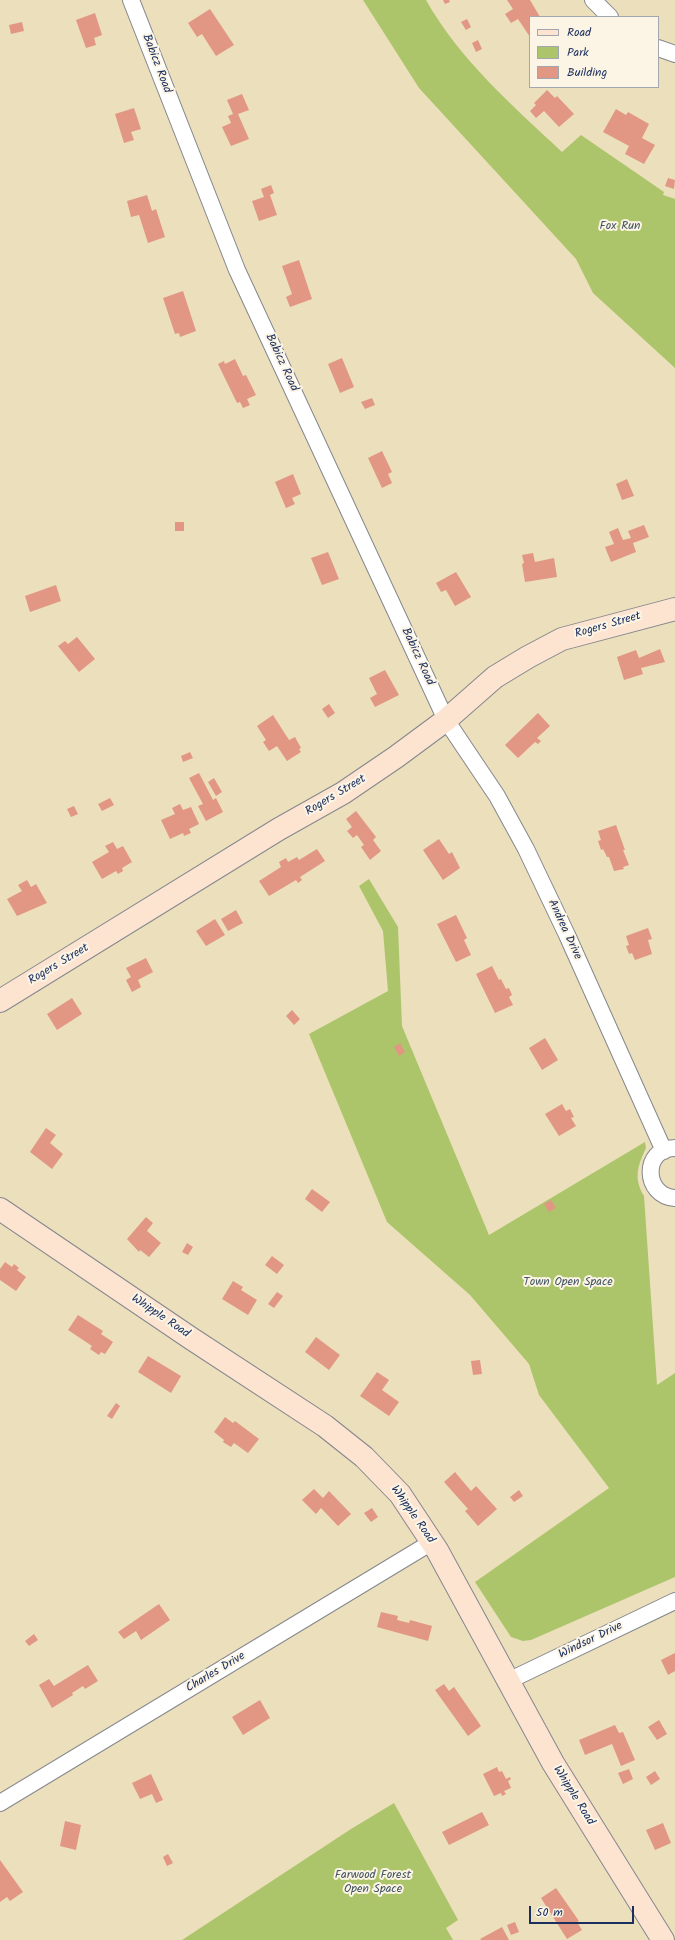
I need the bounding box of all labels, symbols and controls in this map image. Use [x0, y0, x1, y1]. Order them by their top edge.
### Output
legend [529, 16, 659, 88]
text: Road [567, 23, 591, 42]
street label: Babicz Road [138, 33, 174, 95]
text: Park [567, 43, 589, 62]
text: Building [567, 63, 607, 82]
park label: Fox Run [600, 220, 640, 234]
street label: Babicz Road [261, 332, 301, 394]
street label: Rogers Street [573, 610, 643, 642]
street label: Babicz Road [397, 626, 437, 688]
street label: Rogers Street [303, 772, 369, 820]
street label: Andrea Drive [544, 898, 584, 962]
street label: Rogers Street [26, 941, 92, 989]
park label: Town Open Space [523, 1276, 613, 1290]
street label: Whipple Road [128, 1292, 192, 1342]
street label: Whipple Road [387, 1483, 437, 1547]
street label: Windsor Drive [557, 1619, 625, 1663]
street label: Charles Drive [184, 1650, 248, 1696]
street label: Whipple Road [549, 1764, 597, 1828]
park label: Farwood Forest Open Space [335, 1869, 411, 1897]
scale bar [531, 1898, 636, 1924]
text: 50 m [536, 1903, 563, 1922]

